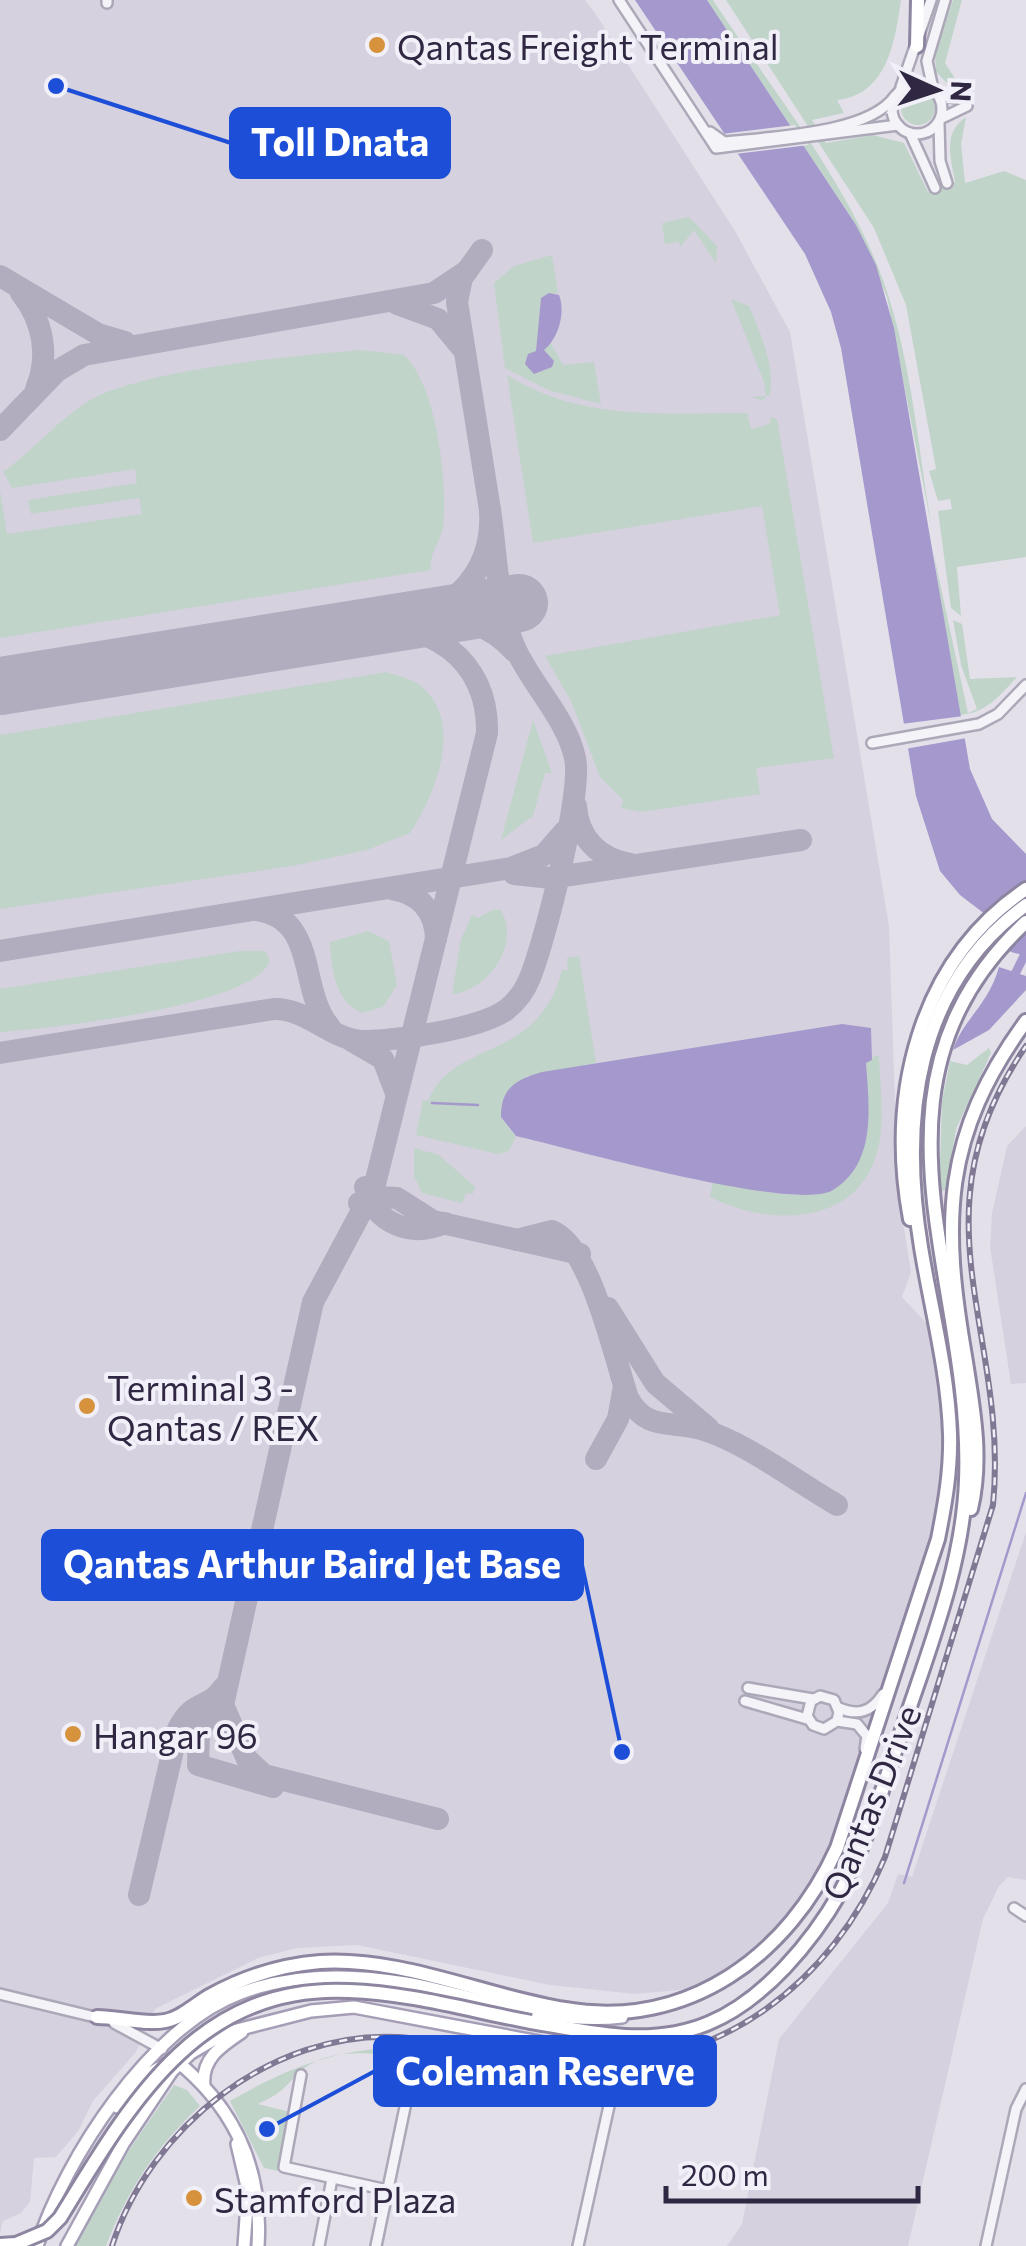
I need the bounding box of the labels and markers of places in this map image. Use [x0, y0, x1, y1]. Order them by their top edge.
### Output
place label: Qantas Freight Terminal [397, 24, 779, 67]
marker: Qantas Freight Terminal [366, 34, 388, 56]
callout: Toll Dnata [231, 109, 449, 177]
place label: Terminal 3 - Qantas / REX [107, 1365, 319, 1448]
marker: Terminal 3 - Qantas / REX [76, 1395, 98, 1417]
callout: Qantas Arthur Baird Jet Base [43, 1531, 582, 1599]
place label: Hangar 96 [93, 1713, 258, 1756]
marker: Hangar 96 [62, 1723, 84, 1745]
callout: Coleman Reserve [375, 2037, 715, 2105]
place label: Stamford Plaza [214, 2177, 456, 2220]
marker: Stamford Plaza [183, 2187, 205, 2209]

